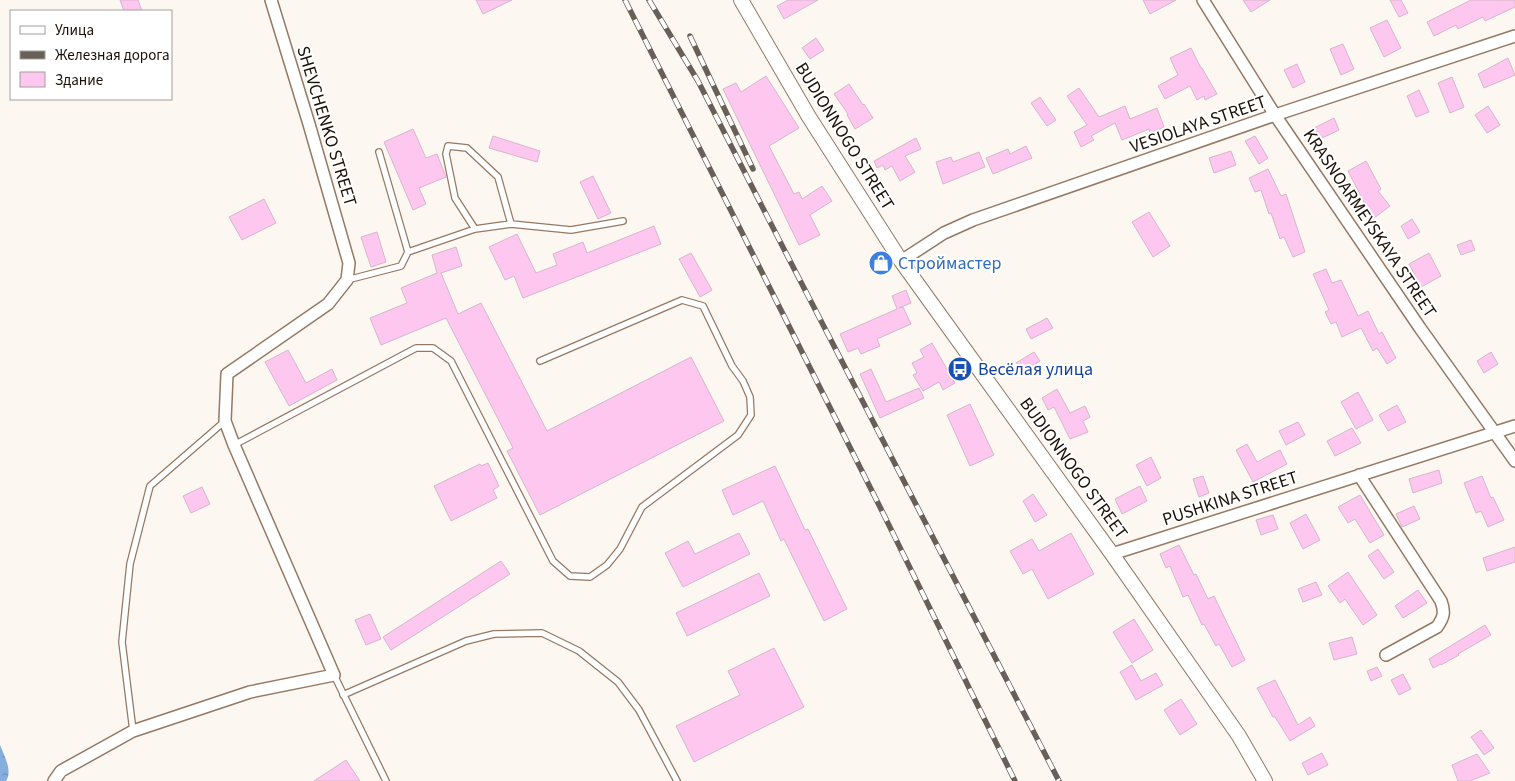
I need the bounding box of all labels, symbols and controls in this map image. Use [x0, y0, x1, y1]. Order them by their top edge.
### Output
legend [10, 10, 172, 100]
text: Улица [55, 20, 94, 41]
street label: SHEVCHENKO STREET [290, 43, 363, 210]
text: Железная дорога [55, 45, 170, 66]
street label: BUDIONNOGO STREET [789, 58, 900, 215]
text: Здание [55, 70, 103, 91]
street label: VESIOLAYA STREET [1127, 89, 1270, 160]
street label: KRASNOARMEYSKAYA STREET [1297, 124, 1443, 323]
shop icon: Строймастер [868, 250, 894, 276]
place label: Строймастер [898, 251, 1001, 276]
bus stop icon: Весёлая улица [947, 356, 973, 382]
place label: Весёлая улица [978, 357, 1093, 382]
street label: BUDIONNOGO STREET [1014, 392, 1134, 545]
street label: PUSHKINA STREET [1159, 465, 1301, 532]

